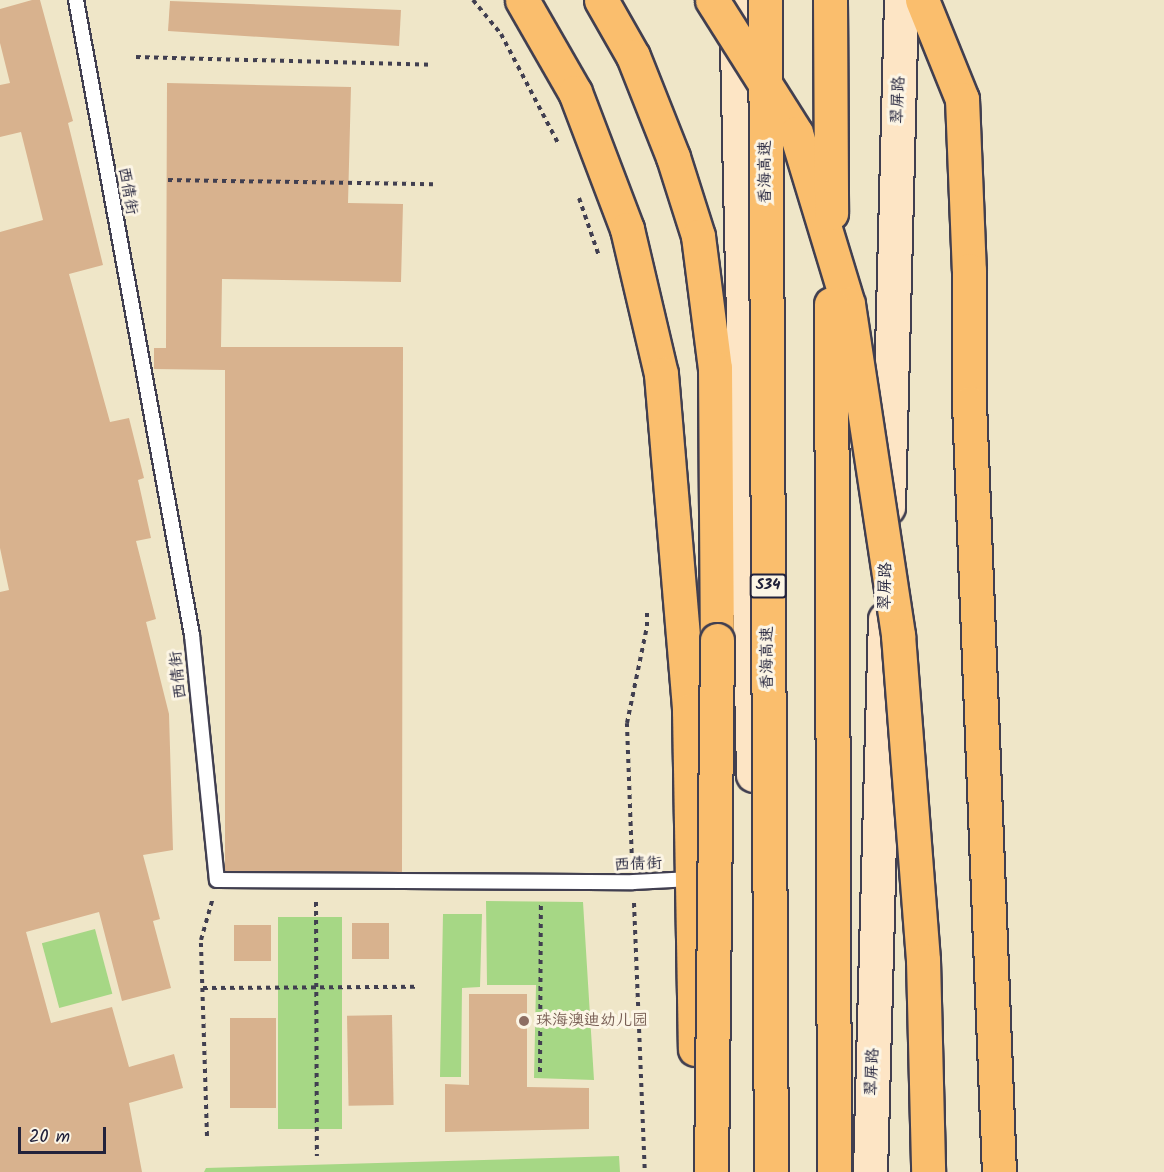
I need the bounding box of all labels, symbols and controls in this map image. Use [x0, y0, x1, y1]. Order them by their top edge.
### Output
street label: 翠屏路 [889, 76, 909, 124]
street label: 香海高速 [756, 140, 776, 204]
street label: 西倩街 [113, 166, 141, 216]
street label: 翠屏路 [876, 562, 896, 610]
road number: S34 [748, 574, 788, 598]
street label: 香海高速 [758, 626, 778, 690]
street label: 西倩街 [167, 650, 191, 700]
street label: 西倩街 [614, 855, 662, 875]
place label: 珠海澳迪幼儿园 [536, 1011, 648, 1031]
marker: 珠海澳迪幼儿园 [517, 1014, 531, 1028]
street label: 翠屏路 [863, 1048, 883, 1096]
scale bar [21, 1115, 110, 1153]
text: 20 m [29, 1123, 70, 1152]

